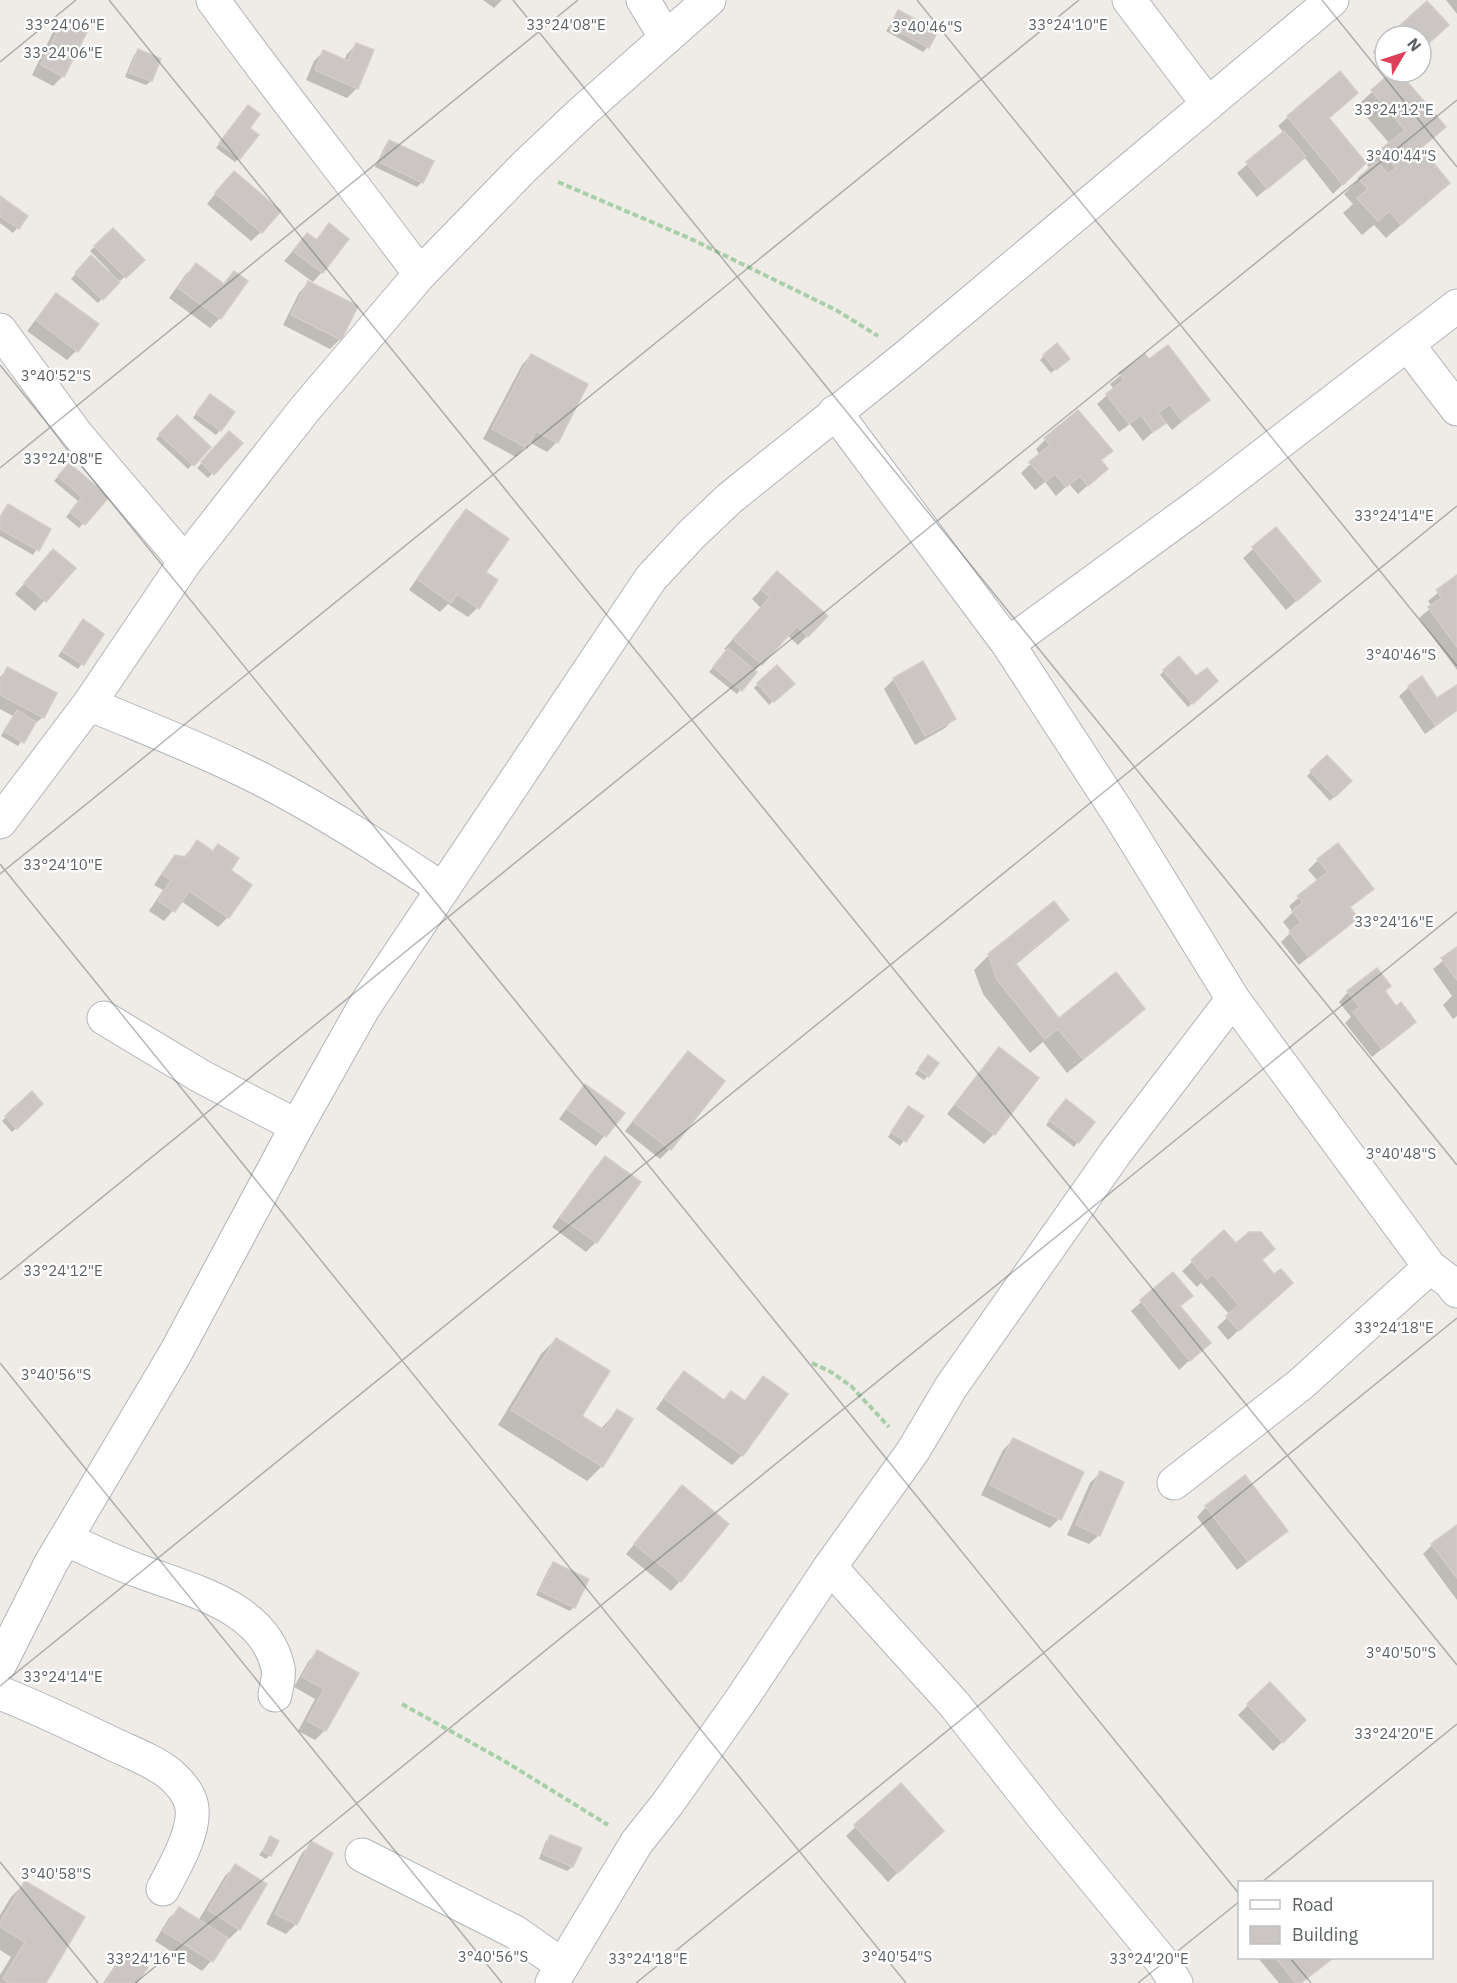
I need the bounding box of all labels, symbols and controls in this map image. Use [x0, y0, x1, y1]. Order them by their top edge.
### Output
text: 33°24'06"E [25, 15, 105, 34]
text: 33°24'08"E [526, 15, 606, 34]
text: 33°24'10"E [1028, 15, 1108, 34]
text: 3°40'46"S [892, 17, 962, 36]
north arrow [1373, 24, 1433, 84]
text: N [1403, 34, 1426, 55]
text: 33°24'06"E [23, 43, 103, 62]
text: 33°24'12"E [1354, 100, 1434, 119]
text: 3°40'44"S [1366, 146, 1436, 165]
text: 3°40'52"S [21, 366, 91, 385]
text: 33°24'08"E [23, 449, 103, 468]
text: 33°24'14"E [1354, 506, 1434, 525]
text: 3°40'46"S [1366, 645, 1436, 664]
text: 33°24'10"E [23, 855, 103, 874]
text: 33°24'16"E [1354, 912, 1434, 931]
text: 3°40'48"S [1366, 1144, 1436, 1163]
text: 33°24'12"E [23, 1261, 103, 1280]
text: 33°24'18"E [1354, 1318, 1434, 1337]
text: 3°40'56"S [21, 1365, 91, 1384]
text: 3°40'50"S [1366, 1643, 1436, 1662]
text: 33°24'14"E [23, 1667, 103, 1686]
text: 33°24'20"E [1354, 1724, 1434, 1743]
text: 3°40'58"S [21, 1864, 91, 1883]
legend [1238, 1881, 1433, 1959]
text: Road [1292, 1893, 1333, 1916]
text: Building [1292, 1923, 1359, 1946]
text: 3°40'56"S [458, 1947, 528, 1966]
text: 3°40'54"S [862, 1947, 932, 1966]
text: 33°24'16"E [106, 1949, 186, 1968]
text: 33°24'18"E [608, 1949, 688, 1968]
text: 33°24'20"E [1109, 1949, 1189, 1968]

